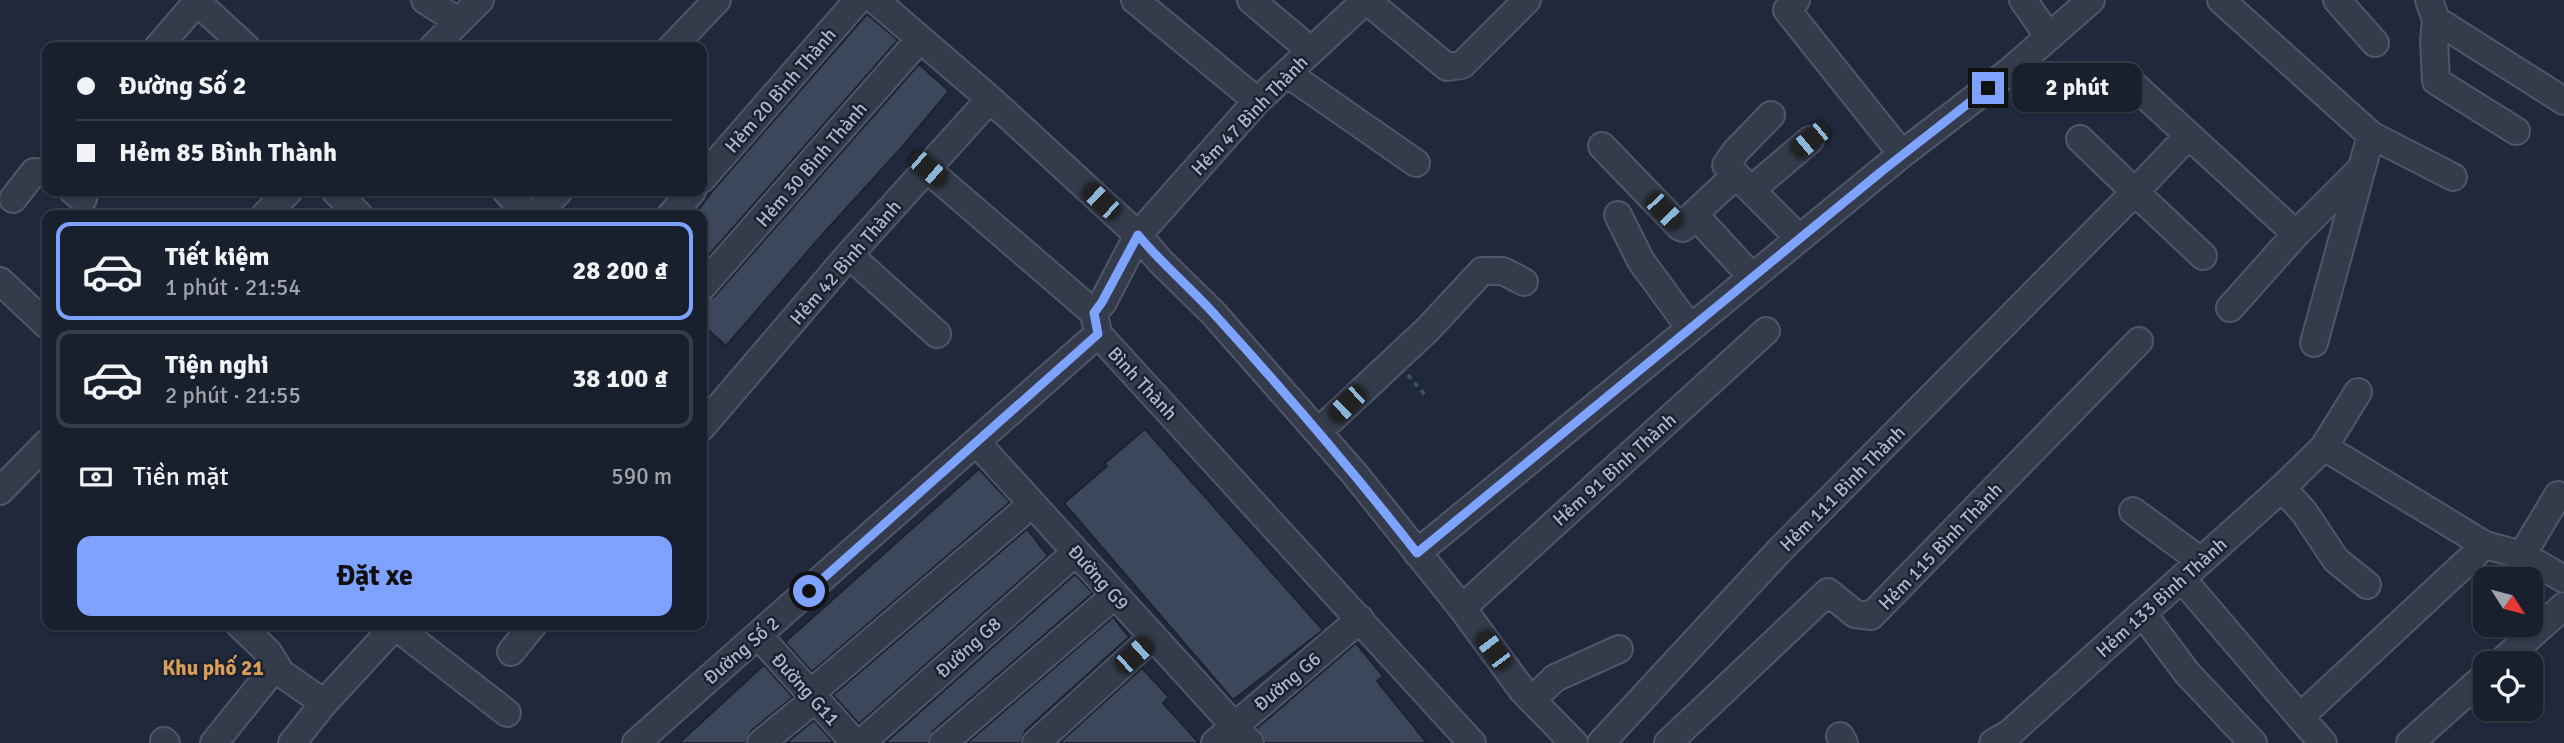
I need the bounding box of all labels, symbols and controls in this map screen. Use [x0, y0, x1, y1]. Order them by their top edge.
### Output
street label: Hẻm 20 Bình Thành [720, 23, 842, 158]
street label: Hẻm 47 Bình Thành [1186, 51, 1313, 181]
callout: 2 phút [2012, 64, 2142, 112]
text: Đường Số 2 [119, 70, 247, 102]
route end [1972, 72, 2004, 104]
text: 2 phút [2045, 73, 2109, 102]
street label: Hẻm 30 Bình Thành [751, 97, 873, 232]
car [1788, 118, 1833, 162]
text: Hẻm 85 Bình Thành [119, 137, 337, 169]
car [906, 147, 951, 191]
car [1079, 179, 1124, 223]
car [1642, 189, 1687, 233]
street label: Hẻm 42 Bình Thành [785, 195, 907, 330]
icon: car [81, 240, 144, 303]
text: Tiết kiệm [165, 241, 270, 273]
text: 28 200 ₫ [572, 255, 668, 287]
text: 1 phút · 21:54 [165, 273, 301, 302]
street label: Bình Thành [1102, 342, 1182, 425]
icon: car [81, 348, 144, 411]
text: Tiện nghi [165, 349, 269, 381]
text: 38 100 ₫ [572, 363, 668, 395]
text: 2 phút · 21:55 [165, 381, 301, 410]
car [1325, 382, 1370, 426]
street label: Hẻm 91 Bình Thành [1548, 408, 1681, 531]
street label: Hẻm 111 Bình Thành [1775, 421, 1911, 557]
icon: cash [77, 458, 115, 496]
text: Tiền mặt [133, 461, 228, 493]
text: 590 m [611, 462, 672, 491]
street label: Hẻm 115 Bình Thành [1874, 478, 2008, 616]
street label: Hẻm 133 Bình Thành [2091, 533, 2232, 663]
button: Đặt xe [77, 536, 672, 616]
street label: Đường G9 [1063, 540, 1134, 615]
north arrow [2473, 567, 2543, 637]
map controls [2473, 567, 2543, 721]
route start [793, 575, 825, 607]
street label: Đường Số 2 [699, 611, 784, 690]
street label: Đường G8 [931, 612, 1006, 683]
car [1472, 627, 1515, 673]
car [1112, 633, 1157, 677]
street label: Đường G6 [1249, 647, 1326, 717]
street label: Đường G11 [766, 648, 844, 731]
button: locate [2473, 651, 2543, 721]
district label: Khu phố 21 [162, 654, 264, 681]

